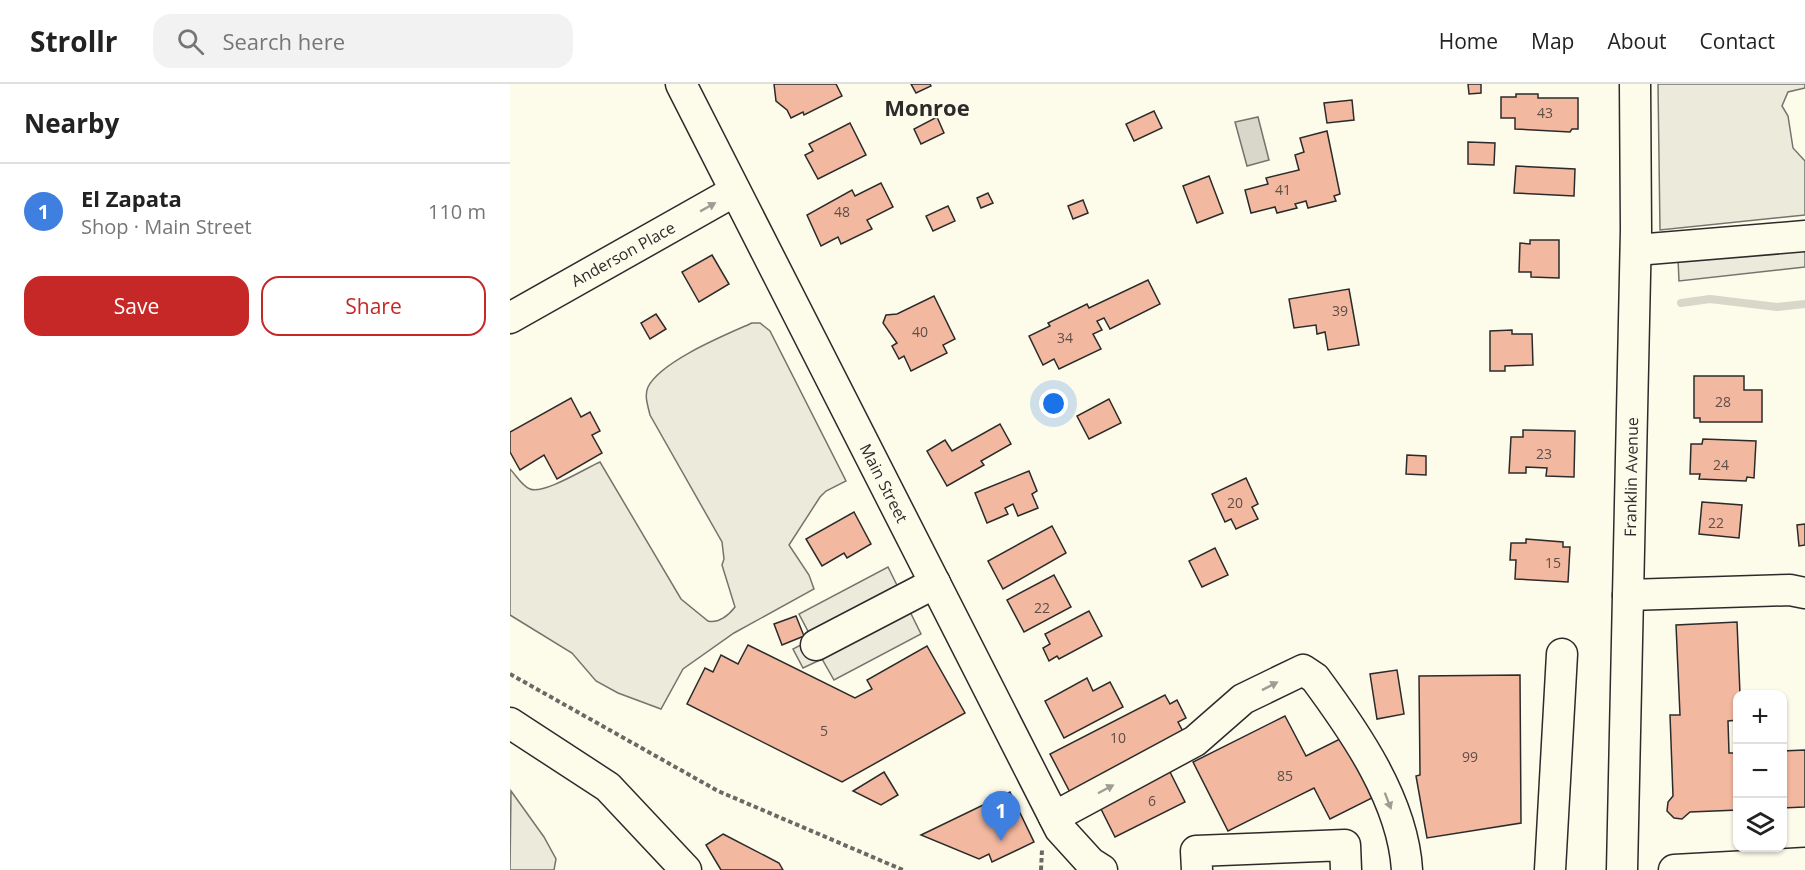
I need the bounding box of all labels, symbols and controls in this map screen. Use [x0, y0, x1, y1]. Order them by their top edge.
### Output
search box [153, 14, 573, 68]
text: Strollr [30, 22, 117, 60]
icon: search [174, 25, 207, 58]
text: Search here [222, 26, 345, 56]
text: Home [1439, 27, 1498, 55]
text: Map [1531, 27, 1574, 55]
text: About [1607, 27, 1667, 55]
text: Contact [1700, 27, 1775, 55]
district label: Monroe [884, 92, 970, 122]
house number: 43 [1537, 103, 1553, 122]
text: Nearby [24, 105, 119, 141]
house number: 41 [1275, 180, 1291, 199]
text: El Zapata [81, 183, 182, 213]
text: 1 [38, 198, 49, 225]
text: 110 m [428, 198, 486, 225]
one-way arrow [699, 202, 716, 212]
house number: 48 [834, 202, 850, 221]
text: Shop · Main Street [81, 213, 252, 240]
street label: Anderson Place [567, 216, 679, 292]
button: Save [24, 276, 249, 336]
button: Share [261, 276, 486, 336]
house number: 39 [1332, 301, 1348, 320]
house number: 40 [912, 322, 928, 341]
house number: 34 [1057, 328, 1073, 347]
your location [1039, 389, 1068, 418]
house number: 28 [1715, 392, 1731, 411]
street label: Franklin Avenue [1619, 417, 1643, 537]
street label: Main Street [855, 440, 913, 527]
house number: 23 [1536, 444, 1552, 463]
house number: 24 [1713, 455, 1729, 474]
house number: 20 [1227, 493, 1243, 512]
house number: 22 [1708, 513, 1724, 532]
house number: 15 [1545, 553, 1561, 572]
house number: 22 [1034, 598, 1050, 617]
one-way arrow [1261, 681, 1278, 691]
map controls [1733, 690, 1787, 852]
button: + [1733, 690, 1787, 744]
house number: 5 [820, 721, 828, 740]
house number: 10 [1110, 728, 1126, 747]
button: − [1733, 744, 1787, 798]
house number: 99 [1462, 747, 1478, 766]
house number: 85 [1277, 766, 1293, 785]
one-way arrow [1097, 784, 1114, 794]
house number: 6 [1148, 791, 1156, 810]
pin: 1 [982, 792, 1020, 841]
one-way arrow [1383, 792, 1393, 810]
button: layers [1733, 798, 1787, 852]

